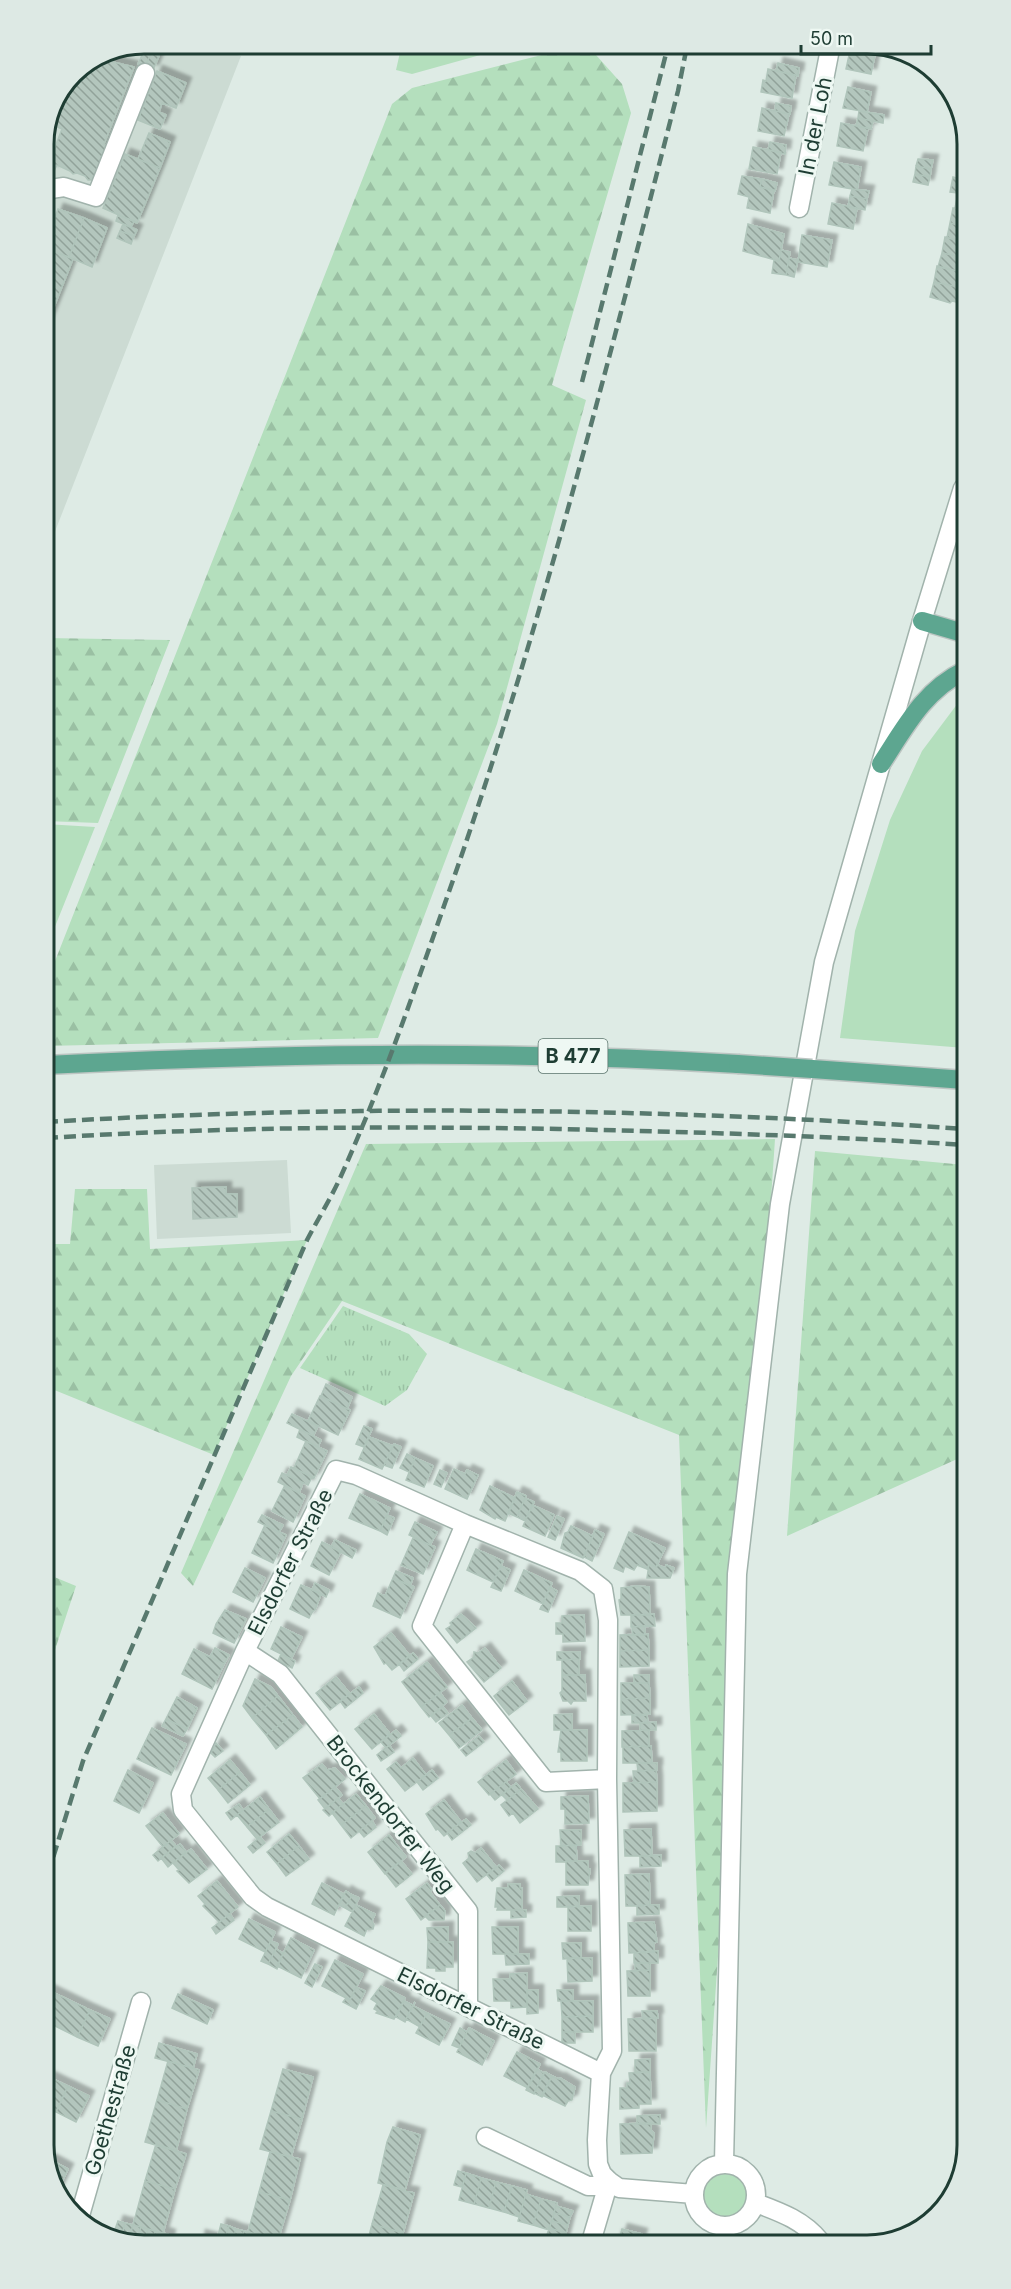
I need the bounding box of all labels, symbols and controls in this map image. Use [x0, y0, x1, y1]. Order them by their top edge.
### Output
scale bar [801, 18, 932, 56]
text: 50 m [810, 28, 853, 49]
street label: In der Loh [793, 75, 837, 177]
road number: B 477 [538, 1039, 608, 1073]
street label: Elsdorfer Straße [242, 1485, 338, 1639]
street label: Brockendorfer Weg [322, 1730, 460, 1898]
street label: Elsdorfer Straße [393, 1961, 549, 2055]
street label: Goethestraße [79, 2042, 141, 2178]

